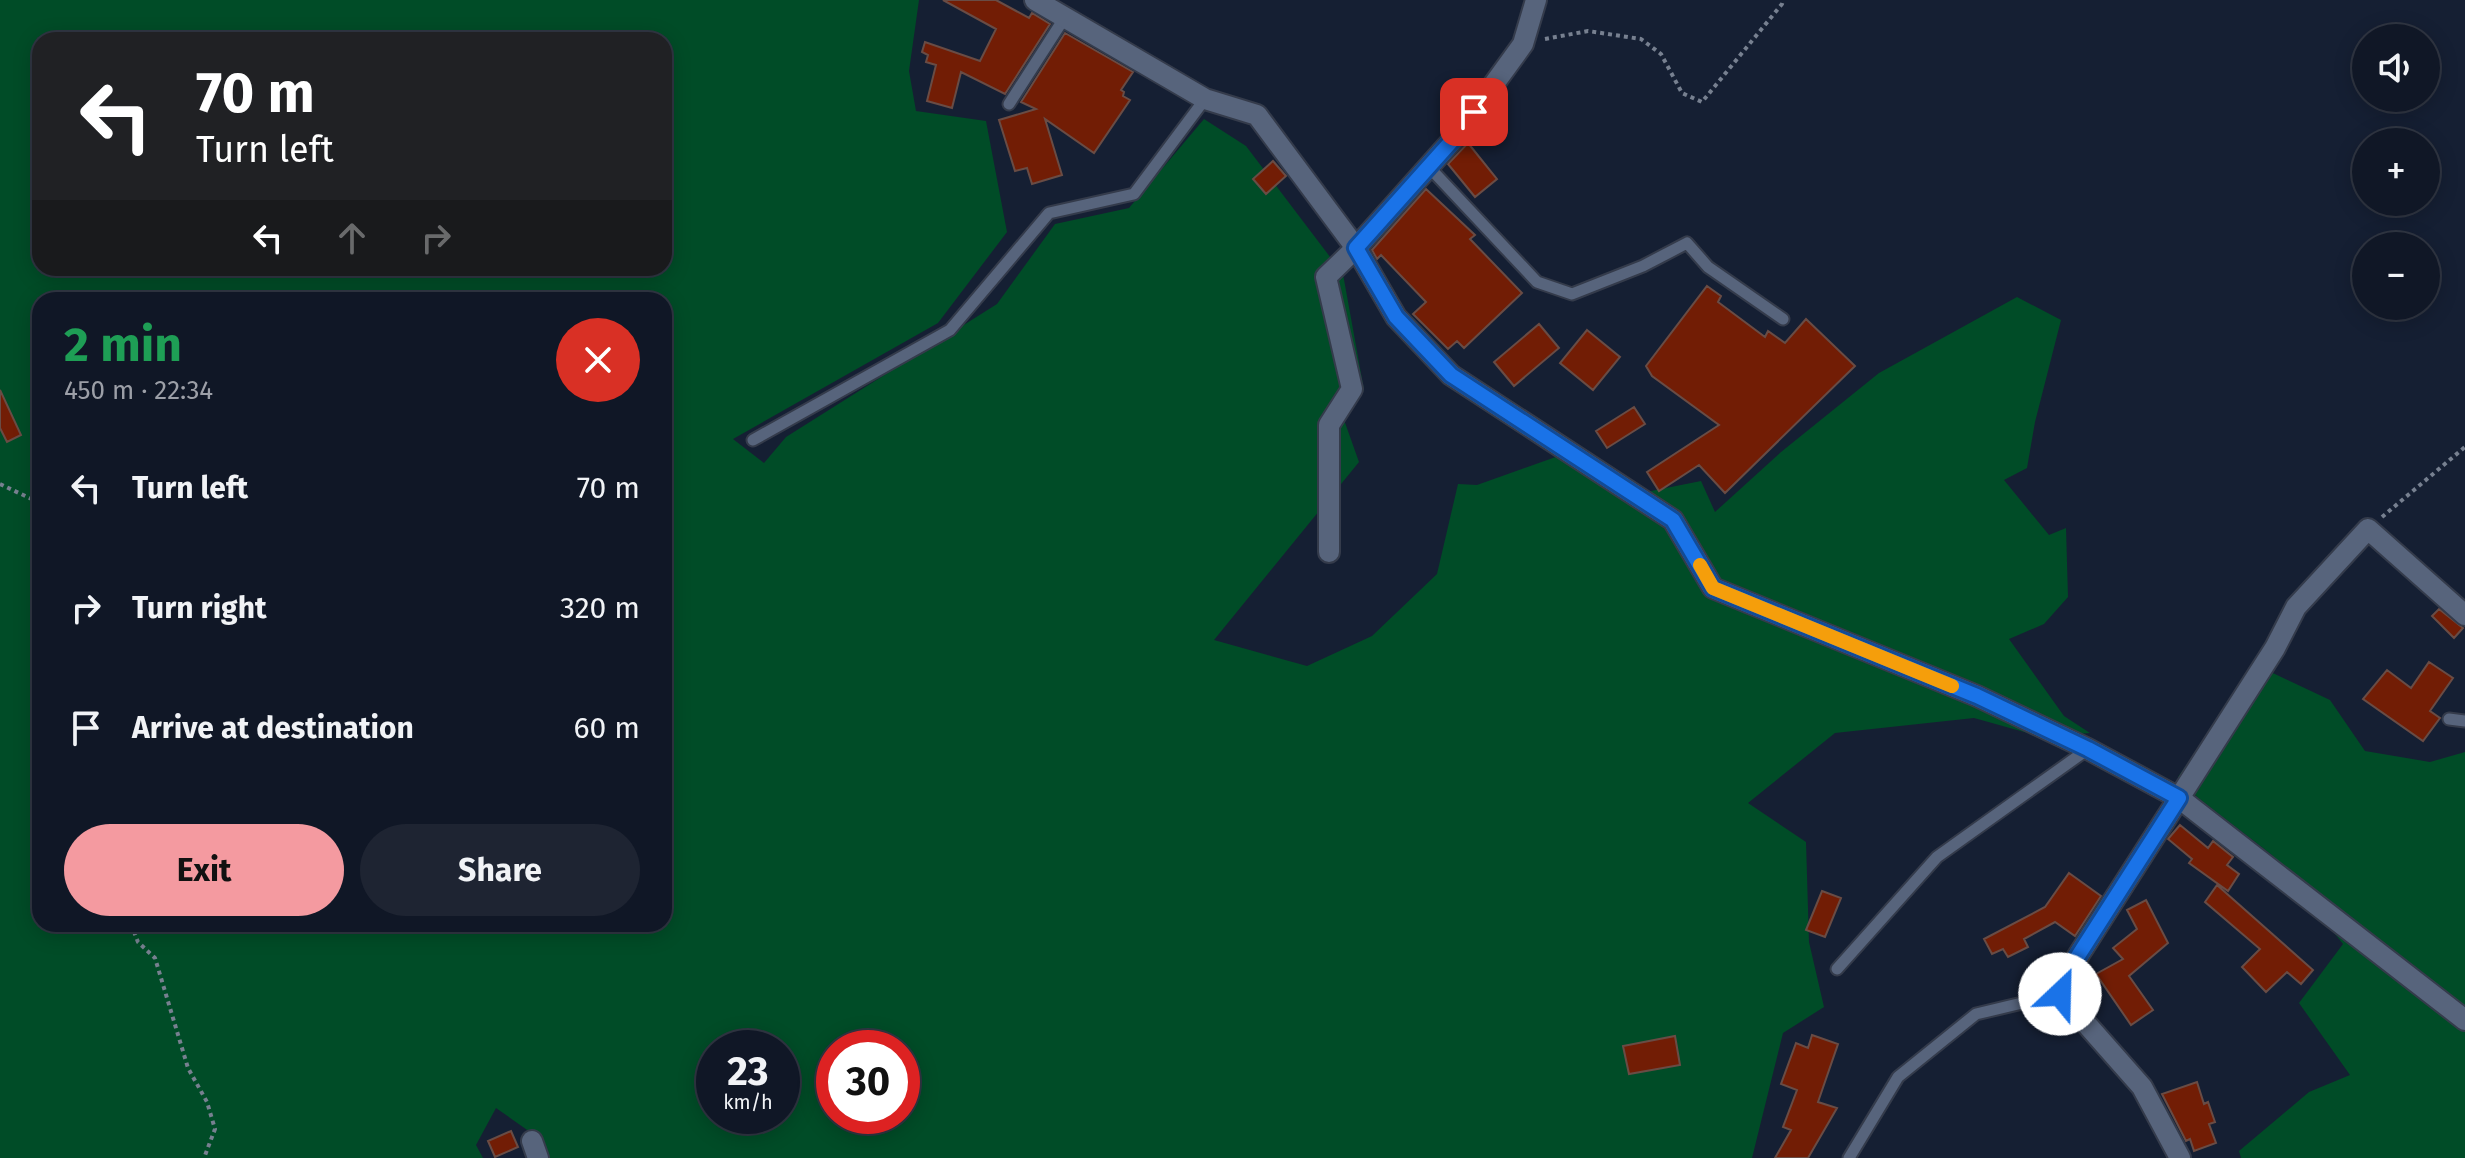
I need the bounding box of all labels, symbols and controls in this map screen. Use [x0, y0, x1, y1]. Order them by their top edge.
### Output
map controls [2352, 24, 2440, 320]
button: sound [2352, 24, 2440, 112]
text: 70 m [196, 60, 315, 127]
icon: left [64, 64, 168, 168]
pin [1440, 78, 1508, 146]
icon: arrive [1452, 90, 1496, 134]
text: Turn left [196, 128, 334, 172]
button: + [2352, 128, 2440, 216]
icon: left [246, 216, 290, 260]
icon: ahead [330, 216, 374, 260]
icon: right [414, 216, 458, 260]
button: − [2352, 232, 2440, 320]
text: 2 min [64, 316, 182, 374]
button: close [556, 318, 640, 402]
text: 450 m · 22:34 [64, 375, 213, 406]
icon: left [64, 466, 108, 510]
text: Turn left [132, 470, 248, 506]
text: 70 m [577, 470, 640, 506]
icon: right [64, 586, 108, 630]
text: Turn right [132, 590, 267, 626]
text: 320 m [560, 590, 640, 626]
icon: arrive [64, 706, 108, 750]
text: Arrive at destination [132, 710, 414, 746]
text: 60 m [574, 710, 640, 746]
button: Exit [64, 824, 344, 916]
button: Share [360, 824, 640, 916]
position arrow [2018, 952, 2102, 1036]
speed limit sign: 30 [816, 1030, 920, 1134]
text: 23 [727, 1048, 769, 1096]
text: km/h [723, 1090, 773, 1114]

